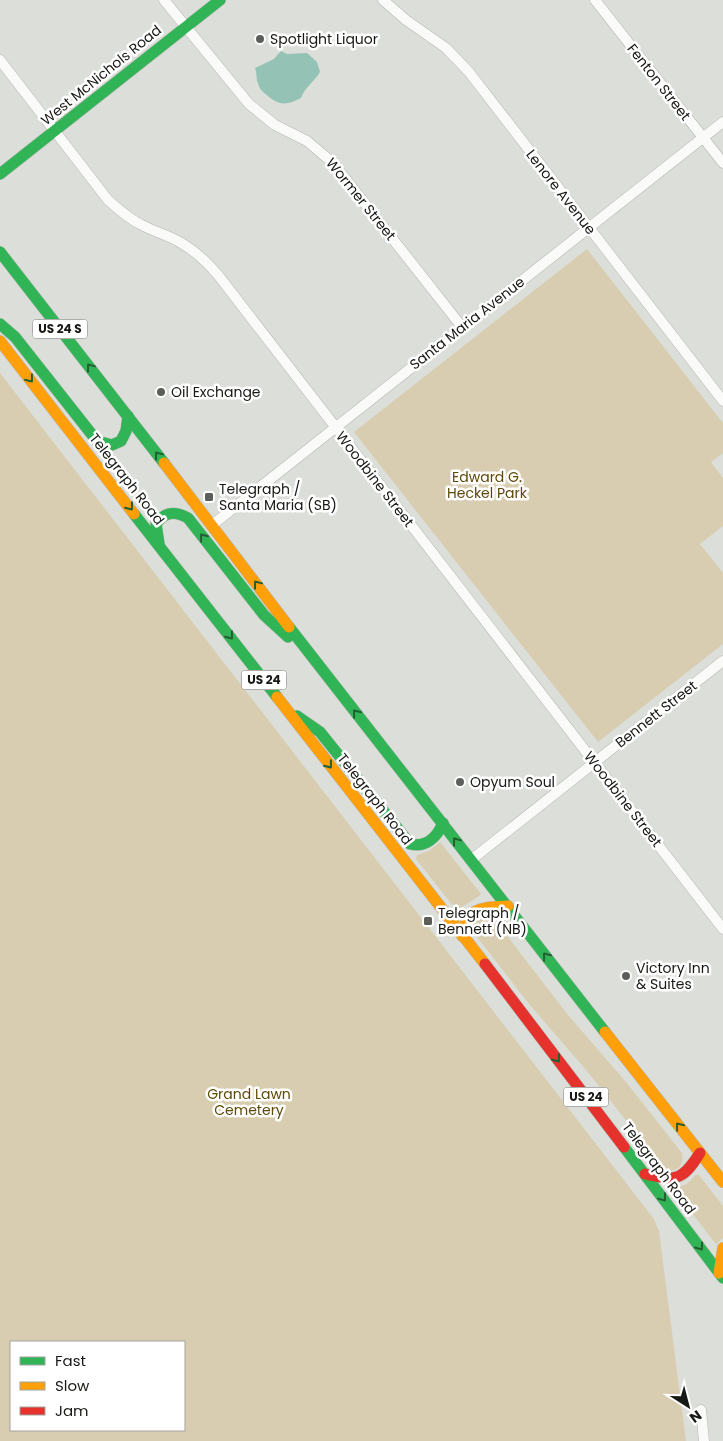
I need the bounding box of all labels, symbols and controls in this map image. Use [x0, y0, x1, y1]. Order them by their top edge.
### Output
street label: West McNichols Road [37, 20, 165, 130]
place label: Spotlight Liquor [270, 29, 378, 49]
marker: Spotlight Liquor [254, 33, 266, 45]
street label: Fenton Street [623, 39, 695, 125]
street label: Lenore Avenue [521, 145, 601, 239]
street label: Wormer Street [321, 153, 401, 245]
street label: Santa Maria Avenue [405, 272, 529, 374]
road number: US 24 S [32, 320, 88, 338]
one-way arrow [88, 364, 96, 373]
one-way arrow [24, 374, 33, 383]
place label: Oil Exchange [171, 382, 261, 402]
marker: Oil Exchange [155, 386, 167, 398]
street label: Woodbine Street [331, 427, 419, 531]
street label: Telegraph Road [85, 429, 169, 529]
one-way arrow [155, 451, 164, 461]
park label: Edward G. Heckel Park [447, 467, 528, 503]
place label: Telegraph / Santa Maria (SB) [219, 479, 337, 515]
marker: Telegraph / Santa Maria (SB) [203, 491, 215, 503]
one-way arrow [125, 501, 133, 510]
one-way arrow [200, 533, 209, 542]
one-way arrow [254, 581, 262, 590]
one-way arrow [224, 630, 232, 639]
road number: US 24 [242, 670, 286, 690]
street label: Bennett Street [611, 676, 701, 752]
one-way arrow [352, 709, 361, 718]
street label: Woodbine Street [579, 747, 667, 851]
street label: Telegraph Road [333, 749, 417, 849]
one-way arrow [323, 759, 332, 768]
place label: Opyum Soul [470, 772, 555, 792]
marker: Opyum Soul [454, 776, 466, 788]
one-way arrow [453, 837, 462, 847]
place label: Telegraph / Bennett (NB) [438, 903, 527, 939]
marker: Telegraph / Bennett (NB) [422, 915, 434, 927]
one-way arrow [543, 952, 552, 962]
place label: Victory Inn & Suites [636, 958, 710, 994]
marker: Victory Inn & Suites [620, 970, 632, 982]
one-way arrow [552, 1053, 560, 1062]
park label: Grand Lawn Cemetery [207, 1084, 291, 1120]
road number: US 24 [564, 1088, 608, 1106]
street label: Telegraph Road [618, 1118, 700, 1218]
one-way arrow [675, 1122, 684, 1131]
one-way arrow [658, 1192, 666, 1201]
one-way arrow [694, 1241, 703, 1251]
legend [10, 1341, 185, 1431]
text: Fast [55, 1350, 86, 1371]
text: Slow [55, 1375, 90, 1396]
north arrow [663, 1381, 713, 1431]
text: Jam [55, 1400, 89, 1421]
text: N [686, 1405, 706, 1428]

